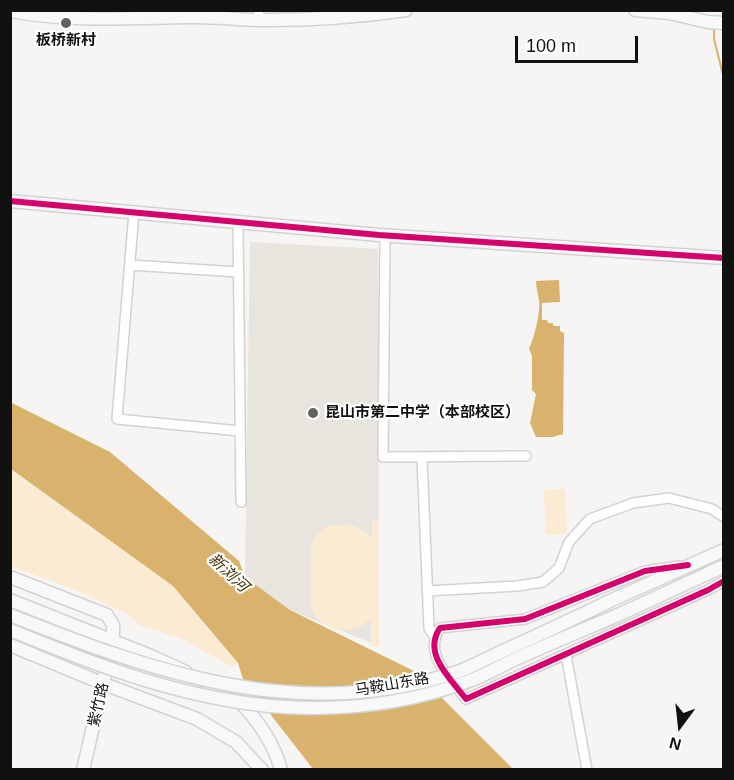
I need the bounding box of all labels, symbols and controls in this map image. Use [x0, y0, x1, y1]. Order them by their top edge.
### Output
marker: 板桥新村 [59, 16, 73, 30]
scale bar [518, 24, 641, 62]
place label: 板桥新村 [36, 32, 96, 50]
text: 100 m [526, 36, 576, 56]
place label: 昆山市第二中学（本部校区） [325, 404, 520, 422]
marker: 昆山市第二中学（本部校区） [306, 406, 320, 420]
water label: 新浏河 [204, 550, 252, 596]
street label: 马鞍山东路 [354, 670, 430, 700]
street label: 紫竹路 [85, 681, 113, 729]
north arrow [650, 696, 710, 756]
text: N [667, 734, 683, 754]

